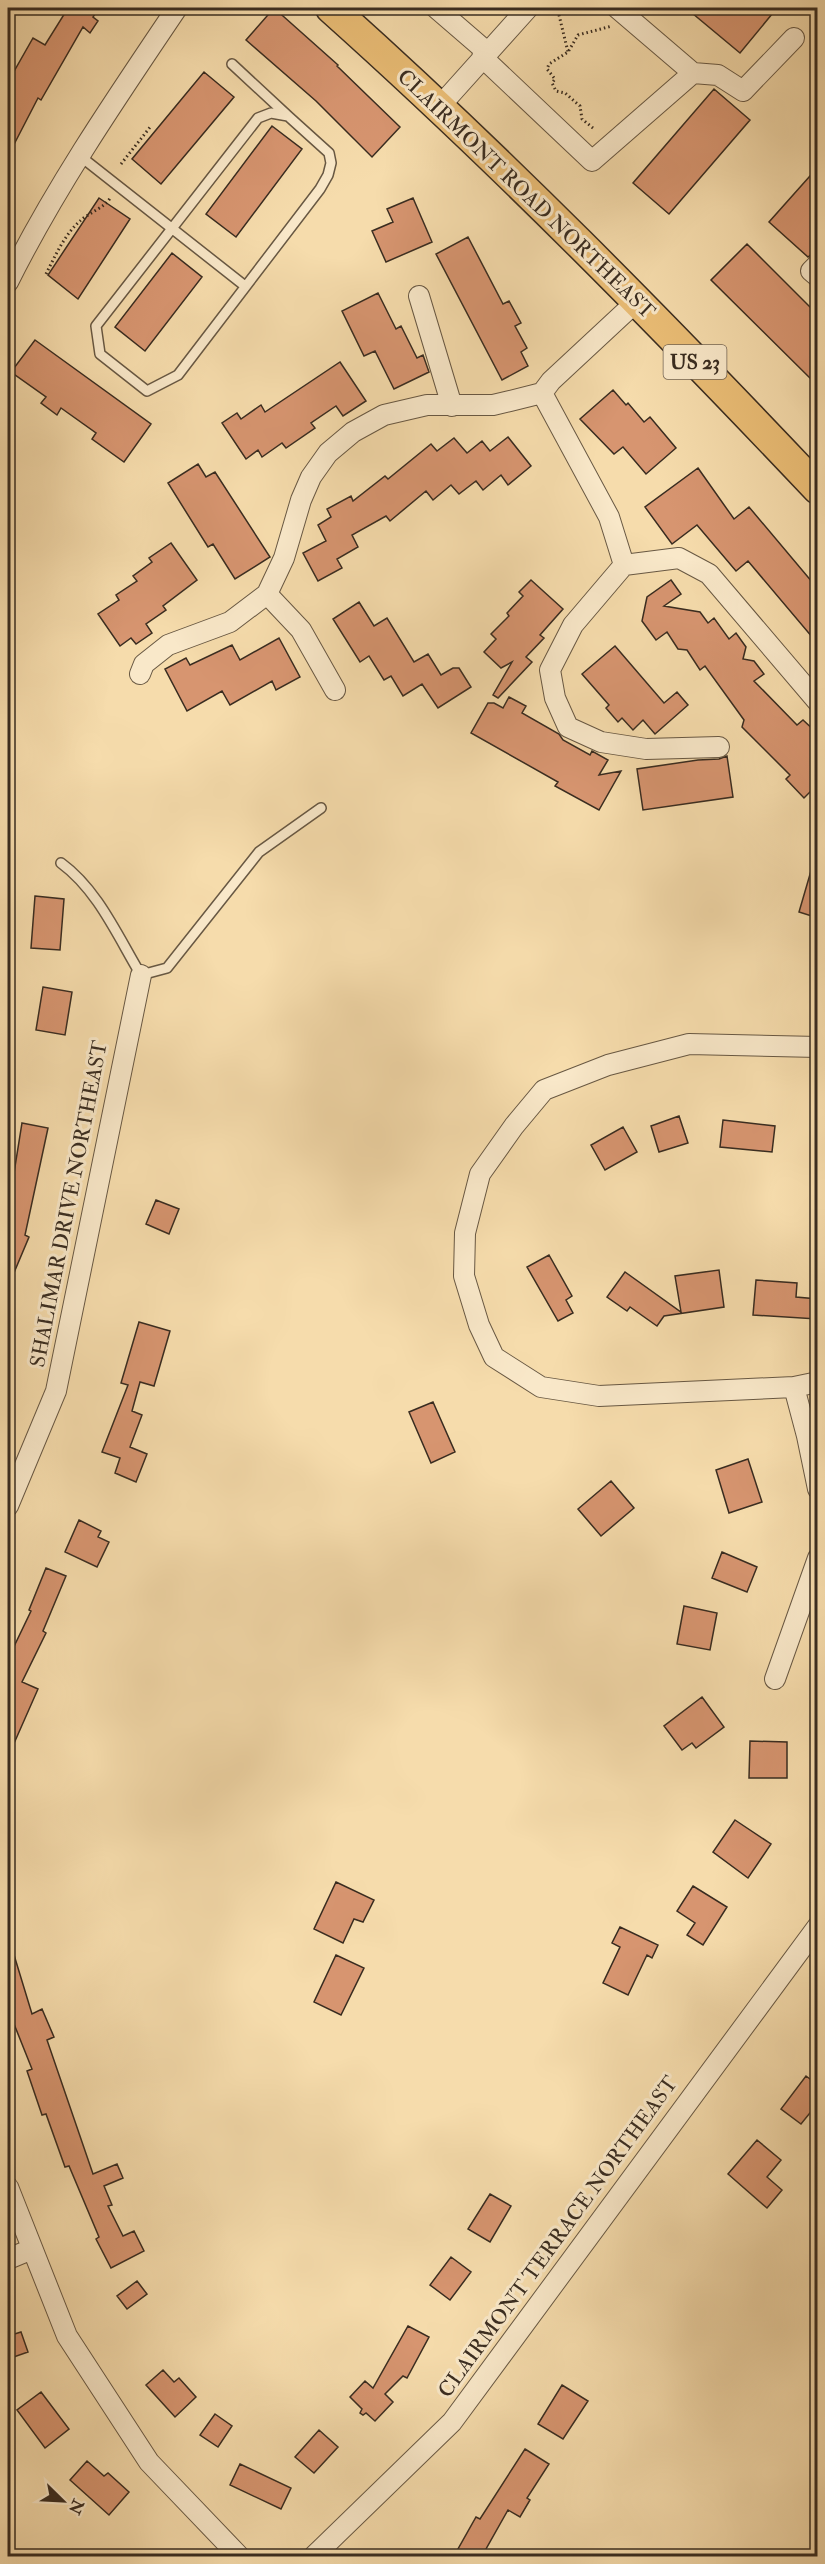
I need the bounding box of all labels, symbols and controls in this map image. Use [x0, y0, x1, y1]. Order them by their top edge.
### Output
street label: CLAIRMONT ROAD NORTHEAST [391, 63, 661, 325]
road number: US 23 [664, 345, 726, 379]
street label: SHALIMAR DRIVE NORTHEAST [24, 1038, 114, 1370]
street label: CLAIRMONT TERRACE NORTHEAST [432, 2071, 684, 2403]
north arrow [33, 2471, 93, 2531]
text: N [63, 2495, 88, 2518]

